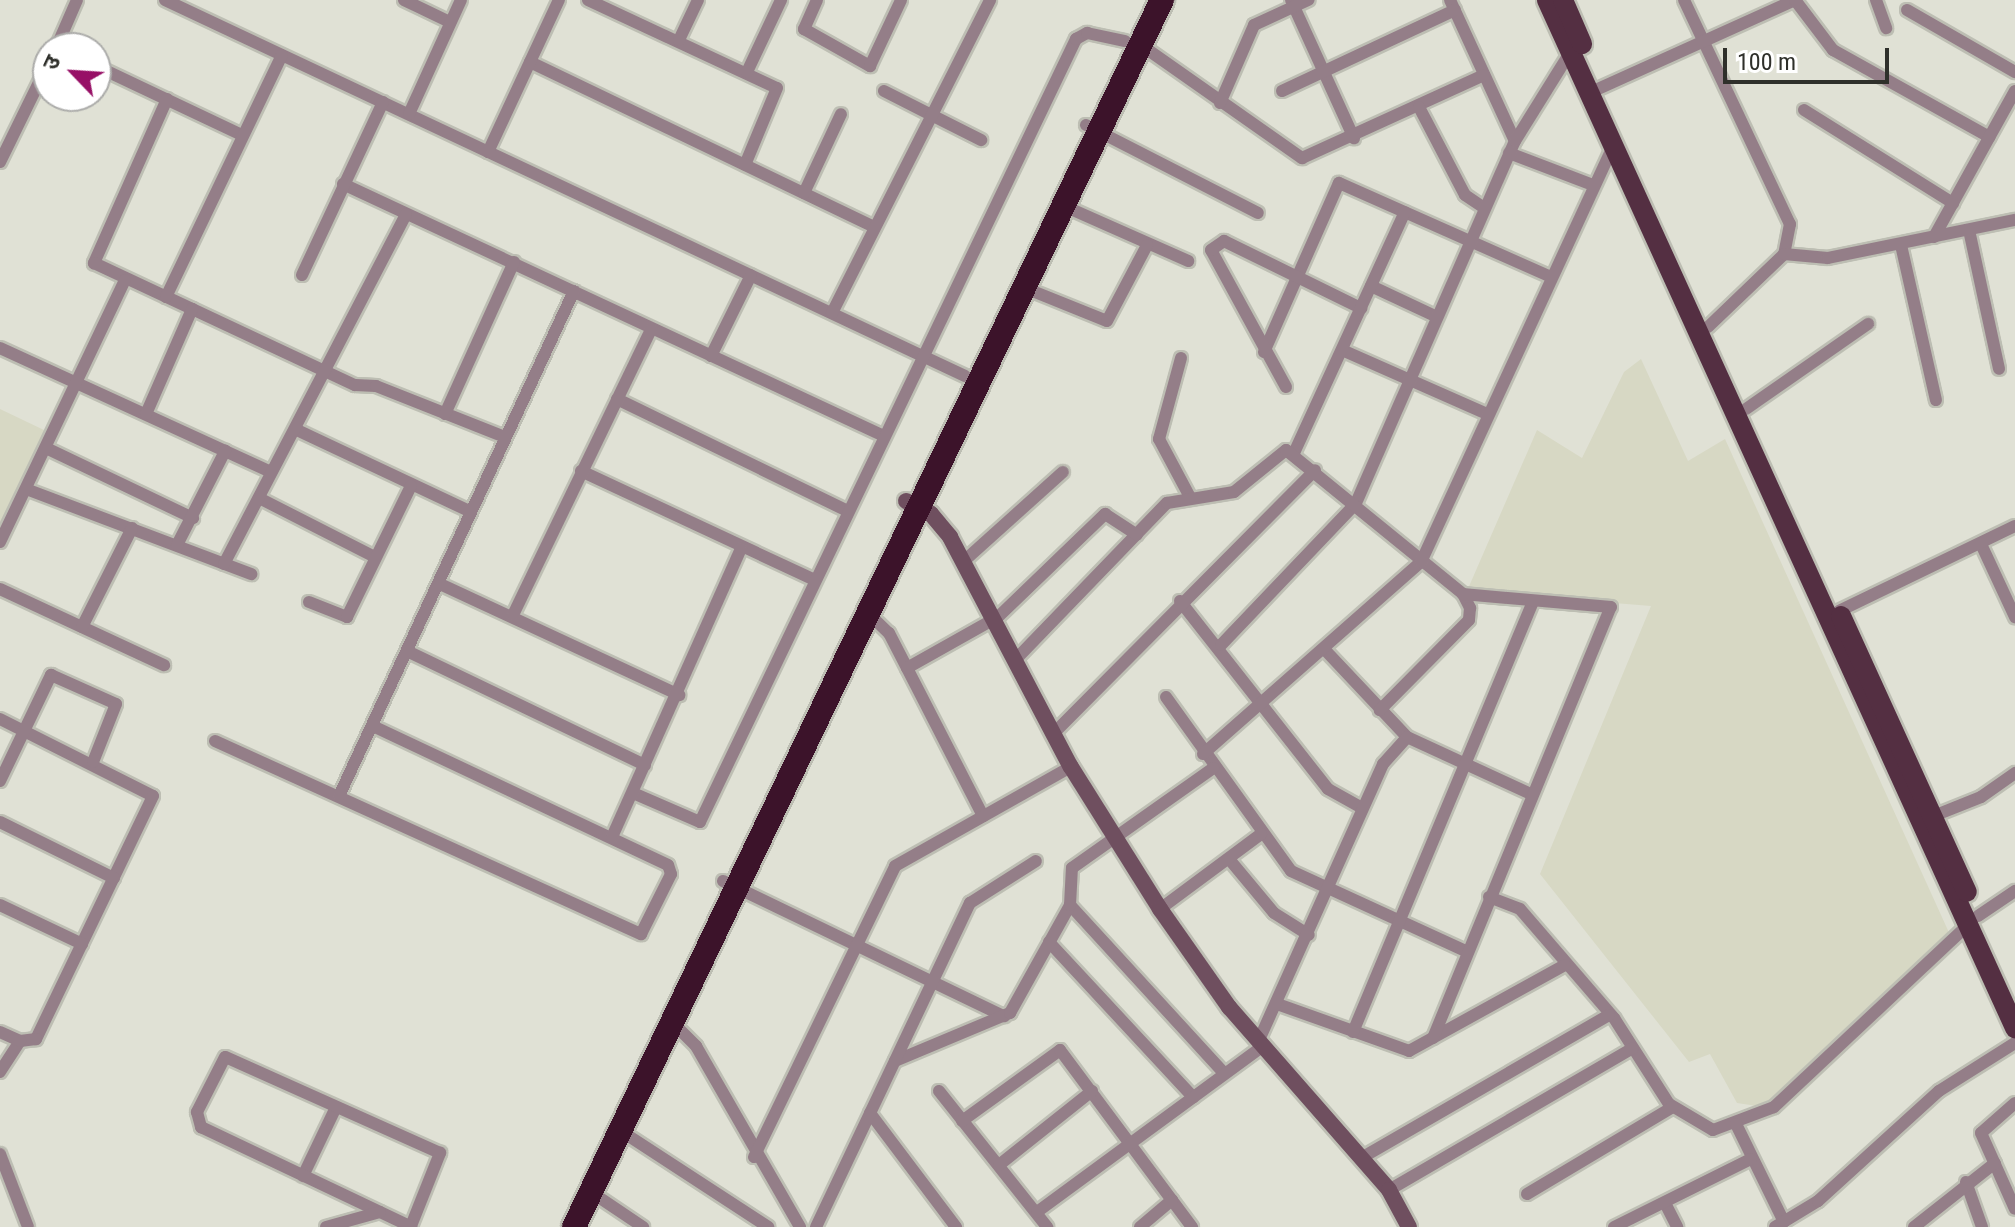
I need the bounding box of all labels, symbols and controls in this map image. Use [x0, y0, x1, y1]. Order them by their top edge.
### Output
north arrow [32, 32, 112, 112]
scale bar [1727, 32, 1893, 82]
text: 100 m [1737, 48, 1796, 76]
text: उ [38, 51, 66, 74]

